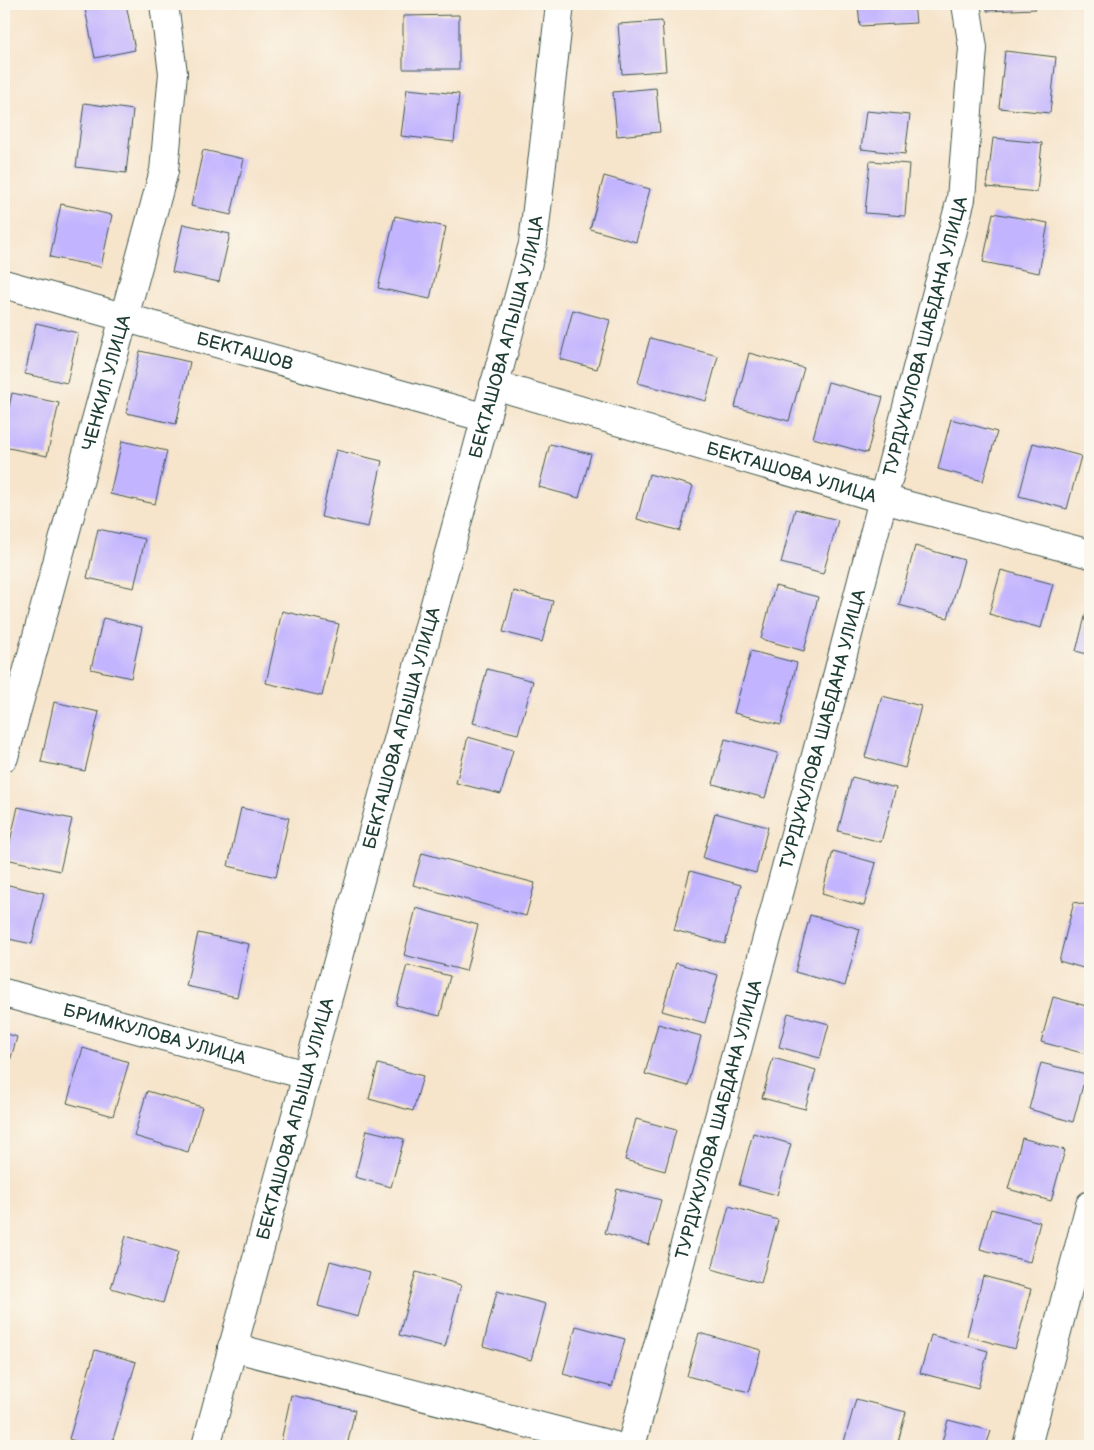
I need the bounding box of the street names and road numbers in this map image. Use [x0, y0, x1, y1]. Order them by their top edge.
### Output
street label: ТУРДУКУЛОВА ШАБДАНА УЛИЦА [879, 194, 972, 478]
street label: БЕКТАШОВА АПЫША УЛИЦА [465, 215, 547, 461]
street label: ЧЕНКИЛ УЛИЦА [78, 313, 135, 453]
street label: БЕКТАШОВ [194, 328, 295, 374]
street label: БЕКТАШОВА УЛИЦА [704, 437, 879, 507]
street label: ТУРДУКУЛОВА ШАБДАНА УЛИЦА [776, 587, 870, 871]
street label: БЕКТАШОВА АПЫША УЛИЦА [358, 605, 444, 851]
street label: ТУРДУКУЛОВА ШАБДАНА УЛИЦА [671, 978, 766, 1261]
street label: БЕКТАШОВА АПЫША УЛИЦА [252, 995, 338, 1242]
street label: БРИМКУЛОВА УЛИЦА [61, 999, 248, 1069]

